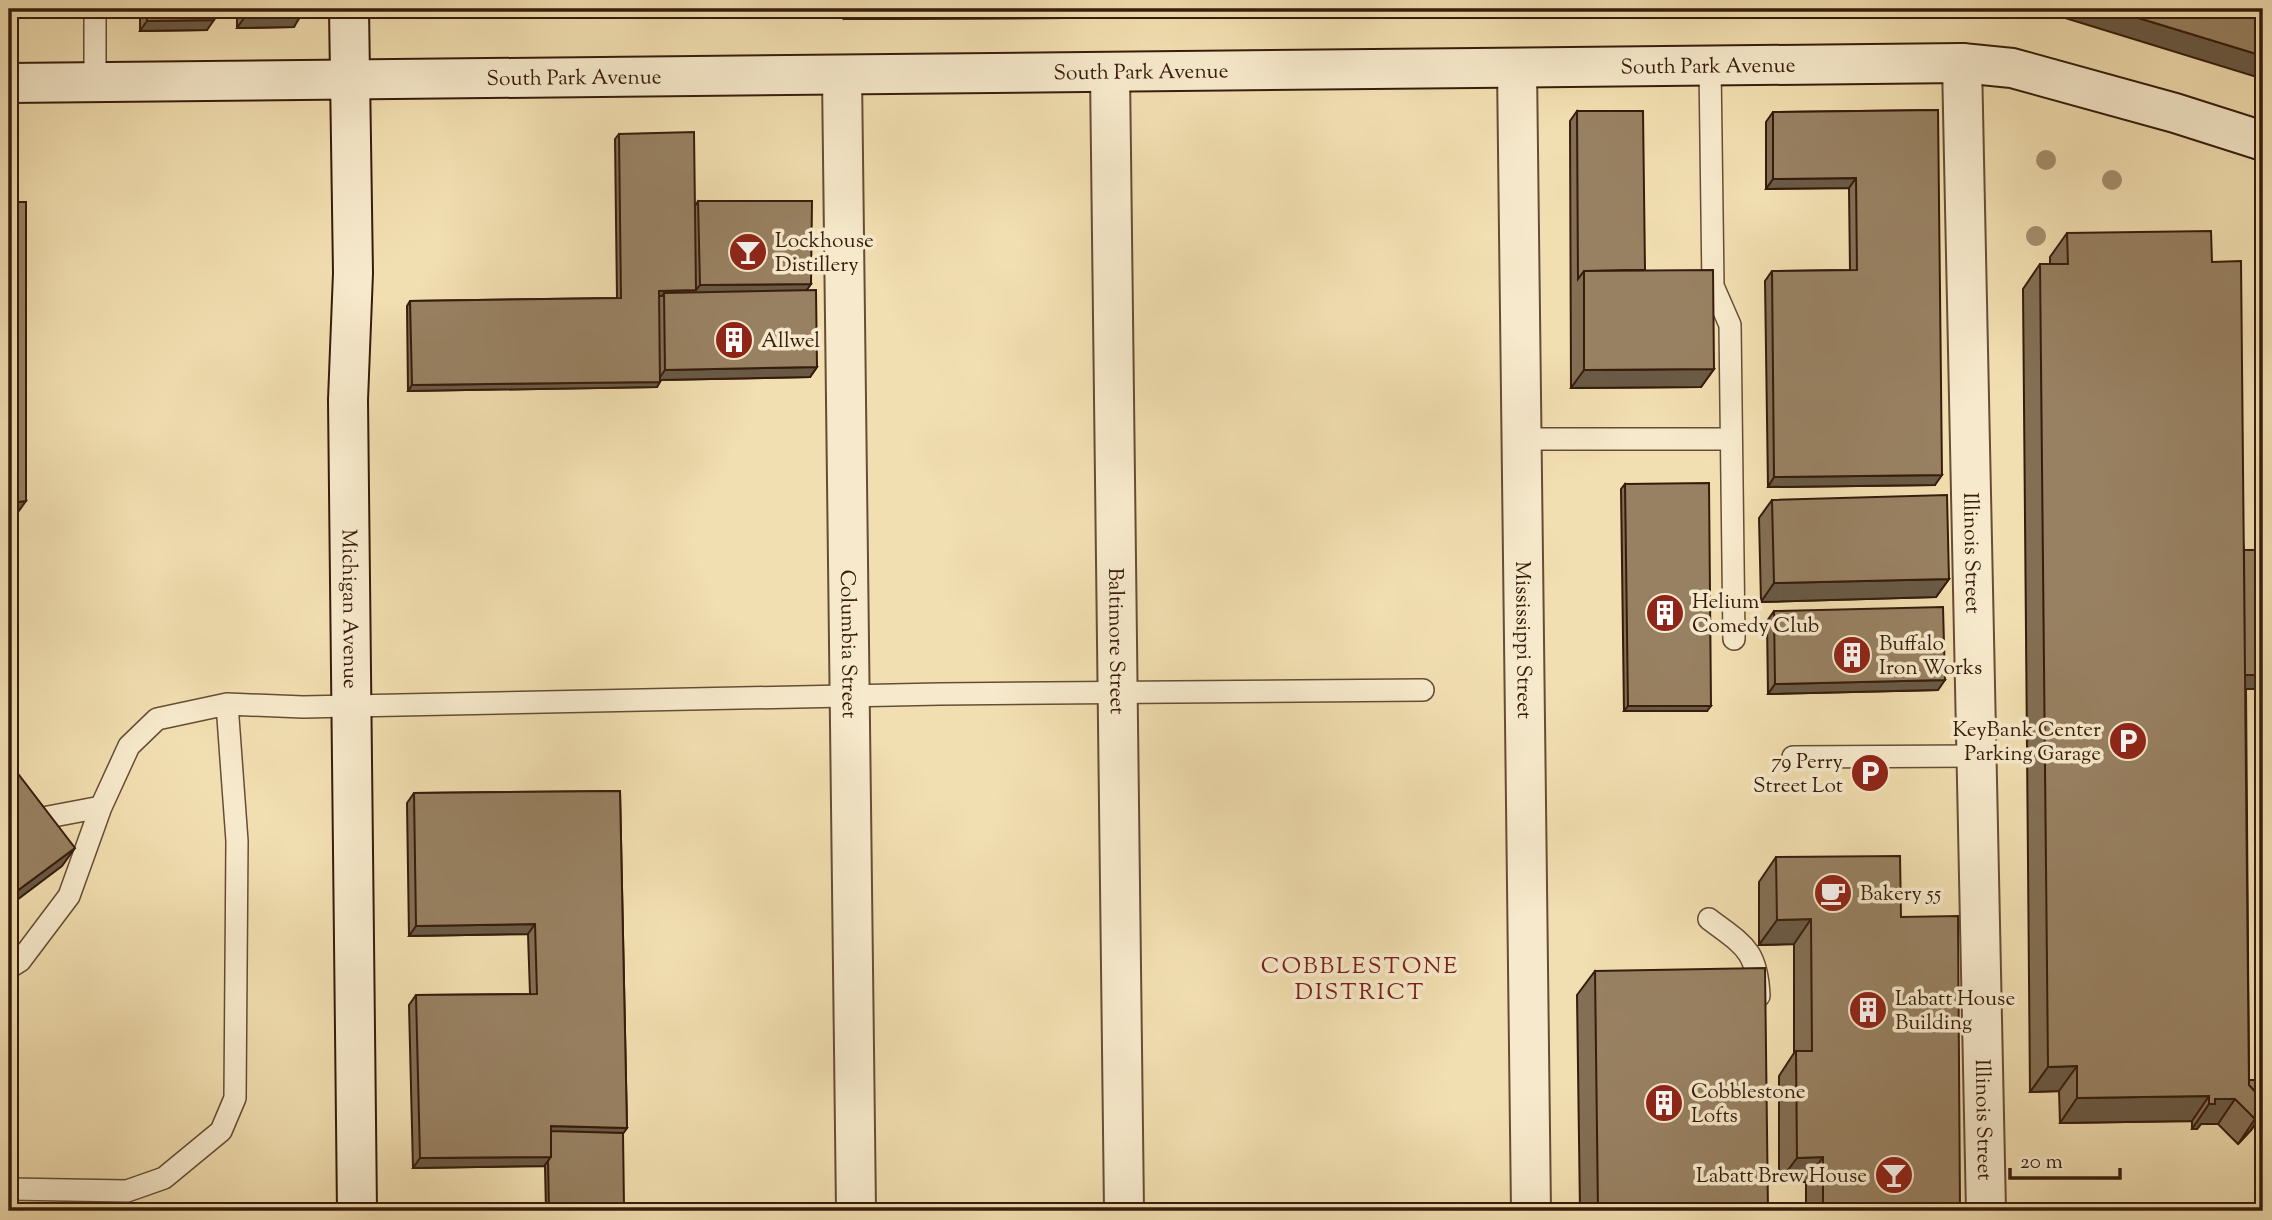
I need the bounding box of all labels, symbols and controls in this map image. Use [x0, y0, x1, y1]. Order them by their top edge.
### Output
street label: South Park Avenue [1620, 52, 1796, 83]
street label: South Park Avenue [1053, 58, 1229, 89]
street label: South Park Avenue [486, 63, 662, 95]
place label: Lockhouse Distillery [775, 227, 874, 281]
bar icon: Lockhouse Distillery [727, 231, 769, 273]
building icon: Allwel [713, 319, 755, 361]
place label: Allwel [761, 327, 820, 357]
street label: Illinois Street [1954, 492, 1987, 614]
street label: Michigan Avenue [332, 529, 364, 689]
street label: Mississippi Street [1506, 561, 1538, 719]
street label: Baltimore Street [1099, 567, 1131, 715]
street label: Columbia Street [831, 570, 863, 718]
place label: Helium Comedy Club [1692, 588, 1819, 642]
building icon: Helium Comedy Club [1644, 592, 1686, 634]
place label: Buffalo Iron Works [1879, 630, 1982, 684]
building icon: Buffalo Iron Works [1831, 634, 1873, 676]
place label: KeyBank Center Parking Garage [1952, 716, 2101, 770]
parking icon: KeyBank Center Parking Garage [2107, 720, 2149, 762]
place label: 79 Perry Street Lot [1753, 748, 1844, 802]
parking icon: 79 Perry Street Lot [1849, 752, 1891, 794]
cafe icon: Bakery 55 [1812, 872, 1854, 914]
place label: Bakery 55 [1860, 880, 1941, 910]
district label: COBBLESTONE DISTRICT [1261, 951, 1459, 1010]
place label: Labatt House Building [1895, 985, 2015, 1039]
building icon: Labatt House Building [1847, 989, 1889, 1031]
street label: Illinois Street [1966, 1059, 1998, 1181]
place label: Cobblestone Lofts [1691, 1078, 1806, 1132]
building icon: Cobblestone Lofts [1643, 1082, 1685, 1124]
scale bar [2010, 1136, 2120, 1180]
text: 20 m [2020, 1148, 2063, 1178]
bar icon: Labatt Brew House [1873, 1154, 1915, 1196]
place label: Labatt Brew House [1696, 1162, 1867, 1192]

